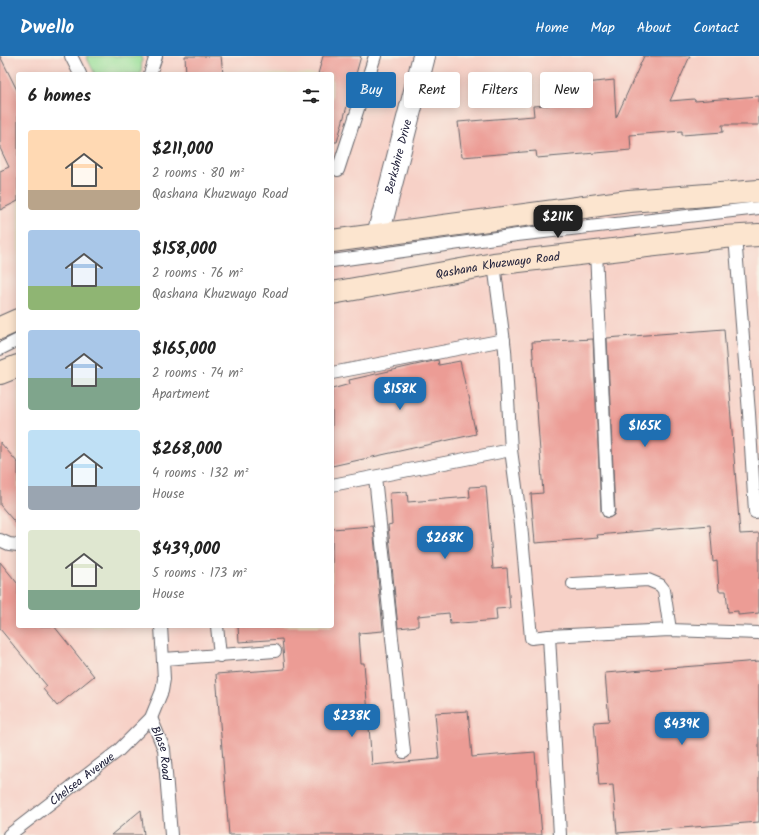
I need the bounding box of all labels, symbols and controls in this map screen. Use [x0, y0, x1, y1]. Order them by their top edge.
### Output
text: Dwello [20, 13, 74, 43]
text: Home [535, 17, 569, 39]
text: Map [591, 17, 615, 39]
text: About [637, 17, 671, 39]
text: Contact [693, 17, 739, 39]
chip: Buy [346, 72, 396, 108]
chip: Rent [404, 72, 460, 108]
chip: Filters [468, 72, 532, 108]
chip: New [540, 72, 593, 108]
text: 6 homes [28, 83, 91, 110]
icon: filters [300, 85, 322, 107]
street label: Berkshire Drive [379, 117, 417, 196]
text: $211,000 [152, 136, 213, 163]
icon: home [60, 146, 108, 194]
text: 2 rooms · 80 m² [152, 163, 244, 184]
text: Qashana Khuzwayo Road [152, 184, 288, 205]
pin: $211K [530, 205, 586, 239]
text: $211K [543, 207, 573, 228]
text: $158,000 [152, 236, 216, 263]
icon: home [60, 246, 108, 294]
street label: Qashana Khuzwayo Road [434, 247, 562, 284]
text: 2 rooms · 76 m² [152, 263, 243, 284]
text: Qashana Khuzwayo Road [152, 284, 288, 305]
text: $165,000 [152, 336, 216, 363]
icon: home [60, 346, 108, 394]
text: 2 rooms · 74 m² [152, 363, 243, 384]
pin: $158K [372, 377, 428, 411]
text: $158K [383, 379, 417, 400]
text: Apartment [152, 384, 210, 405]
pin: $165K [617, 414, 673, 448]
text: $165K [628, 416, 662, 437]
text: $268,000 [152, 436, 222, 463]
icon: home [60, 446, 108, 494]
text: 4 rooms · 132 m² [152, 463, 248, 484]
text: House [152, 484, 184, 505]
pin: $268K [417, 526, 473, 560]
text: $268K [426, 528, 464, 549]
text: $439,000 [152, 536, 220, 563]
icon: home [60, 546, 108, 594]
text: 5 rooms · 173 m² [152, 563, 247, 584]
text: House [152, 584, 184, 605]
pin: $238K [324, 704, 380, 738]
text: $238K [333, 706, 371, 727]
pin: $439K [654, 712, 710, 746]
text: $439K [664, 714, 700, 735]
street label: Blase Road [146, 723, 176, 782]
street label: Chelsea Avenue [45, 747, 119, 810]

